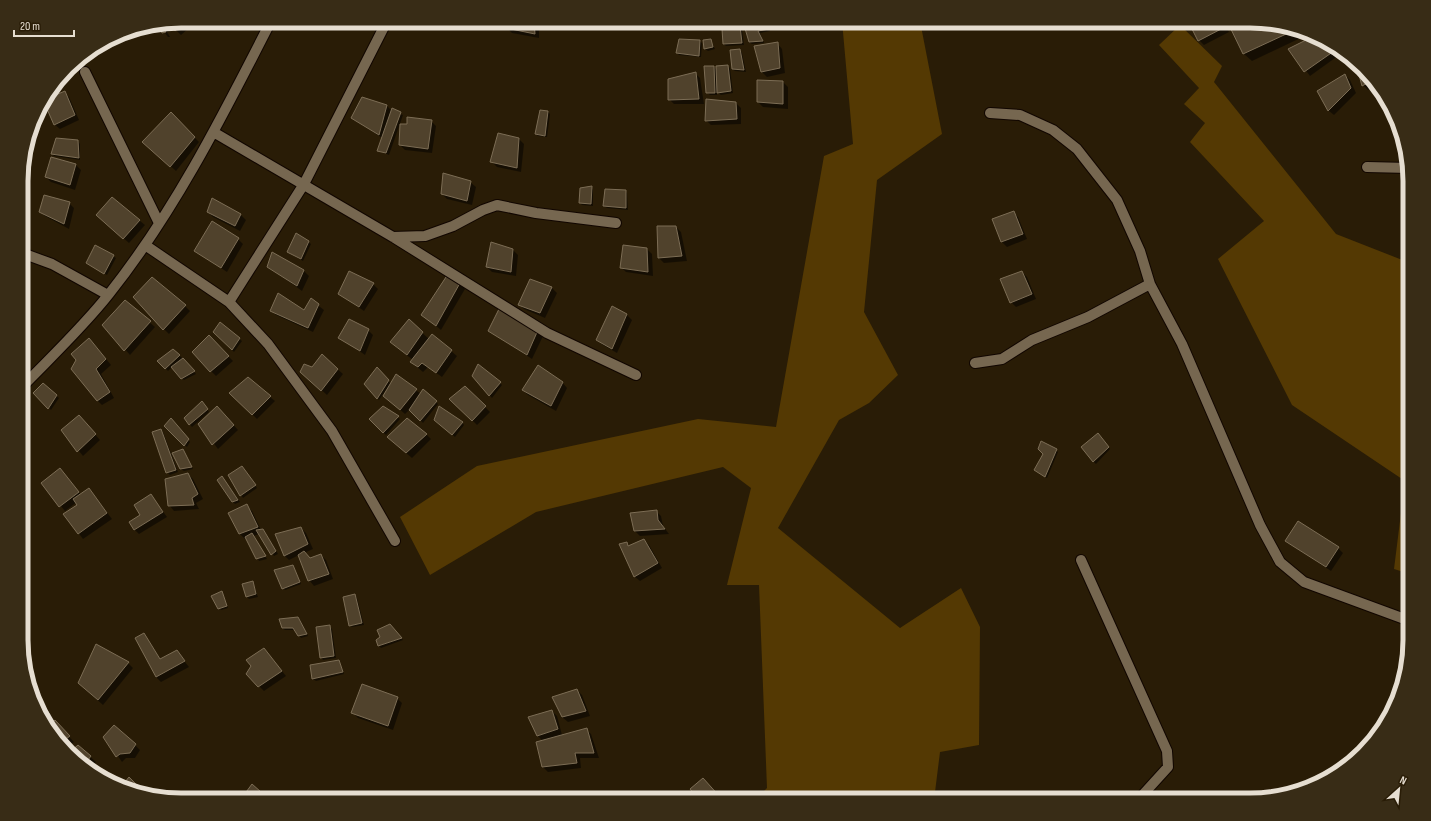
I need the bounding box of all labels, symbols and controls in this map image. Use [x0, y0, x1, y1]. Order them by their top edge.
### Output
scale bar [14, 12, 74, 38]
text: 20 m [20, 19, 40, 34]
north arrow [1379, 769, 1419, 809]
text: N [1398, 773, 1409, 788]

